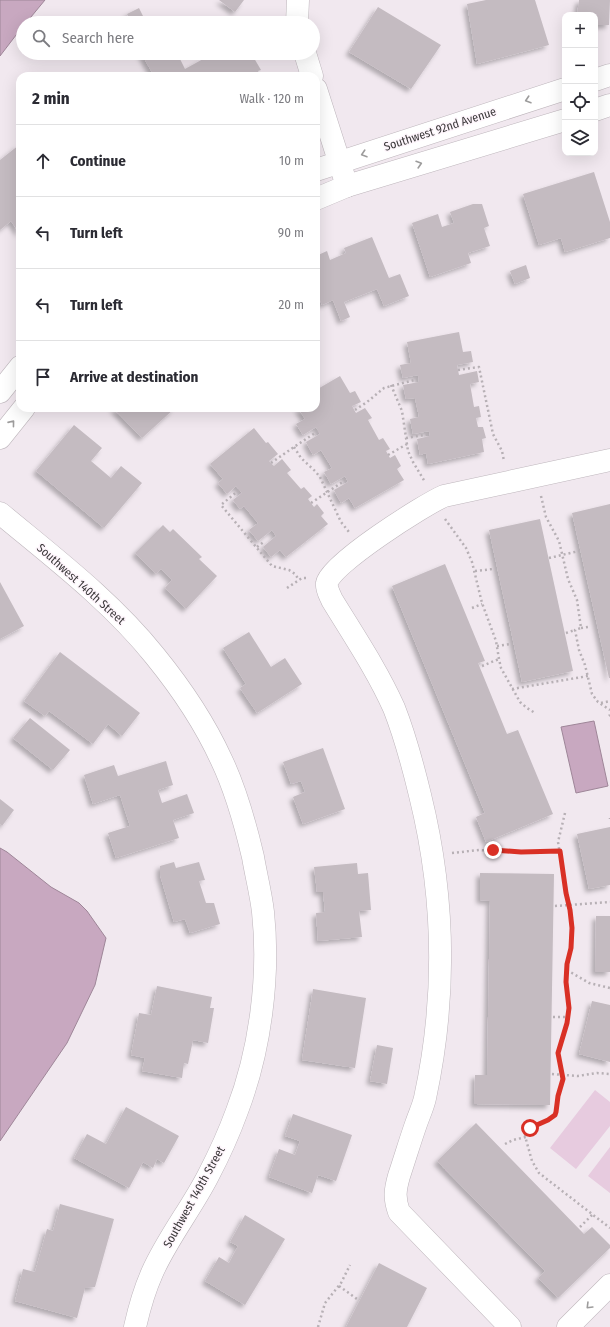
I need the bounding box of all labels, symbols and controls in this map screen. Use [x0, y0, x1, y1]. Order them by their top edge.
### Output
map controls [562, 12, 598, 156]
button: + [562, 12, 598, 48]
search box [16, 16, 320, 60]
icon: search [30, 27, 52, 49]
text: Search here [62, 29, 134, 47]
button: − [562, 48, 598, 84]
button: locate [562, 84, 598, 120]
text: 2 min [32, 88, 70, 109]
text: Walk · 120 m [239, 91, 304, 106]
one-way arrow [524, 95, 531, 104]
street label: Southwest 92nd Avenue [382, 104, 498, 154]
button: layers [562, 120, 598, 156]
one-way arrow [361, 149, 368, 157]
icon: ahead [32, 150, 54, 172]
text: Continue [70, 152, 126, 170]
text: 10 m [279, 153, 304, 168]
one-way arrow [416, 160, 423, 169]
icon: left [32, 222, 54, 244]
text: Turn left [70, 224, 123, 242]
text: 90 m [278, 225, 304, 240]
icon: left [32, 294, 54, 316]
text: Turn left [70, 296, 123, 314]
text: 20 m [278, 297, 304, 312]
icon: arrive [32, 366, 54, 388]
text: Arrive at destination [70, 368, 198, 386]
one-way arrow [7, 420, 14, 427]
street label: Southwest 140th Street [34, 541, 128, 627]
route end [484, 841, 502, 859]
route start [521, 1119, 539, 1137]
street label: Southwest 140th Street [160, 1144, 228, 1250]
one-way arrow [586, 1301, 594, 1309]

